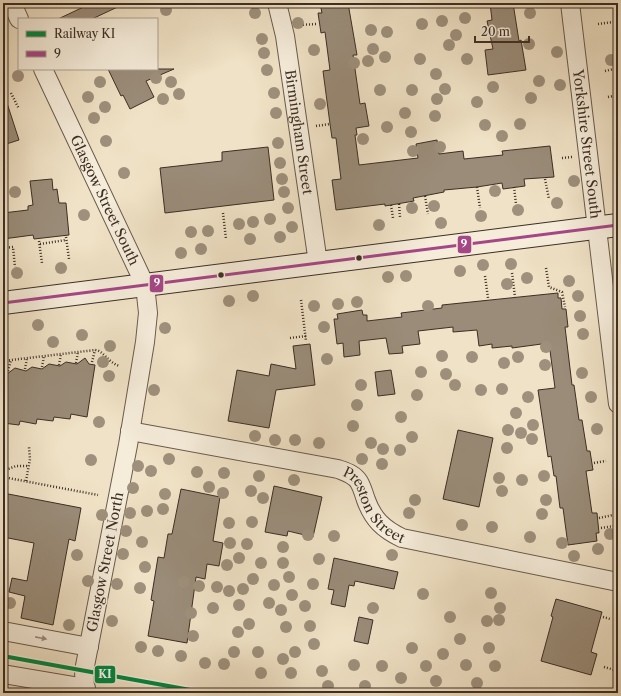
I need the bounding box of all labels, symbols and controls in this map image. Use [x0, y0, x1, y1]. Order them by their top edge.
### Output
legend [18, 18, 158, 70]
scale bar [475, 18, 529, 44]
text: 20 m [481, 24, 510, 39]
text: Railway KI [54, 26, 115, 41]
text: 9 [54, 46, 61, 61]
street label: Yorkshire Street South [569, 67, 605, 220]
street label: Birmingham Street [281, 68, 317, 196]
street label: Glasgow Street South [66, 132, 143, 268]
line badge: 9 [457, 235, 472, 254]
text: 9 [461, 237, 468, 251]
unlabelled marker [354, 253, 364, 263]
unlabelled marker [216, 270, 226, 280]
line badge: 9 [149, 274, 164, 293]
text: 9 [154, 276, 161, 290]
street label: Preston Street [340, 463, 408, 547]
street label: Glasgow Street North [83, 490, 127, 633]
one-way arrow [35, 635, 47, 641]
line badge: KI [94, 665, 116, 684]
text: KI [98, 667, 112, 681]

